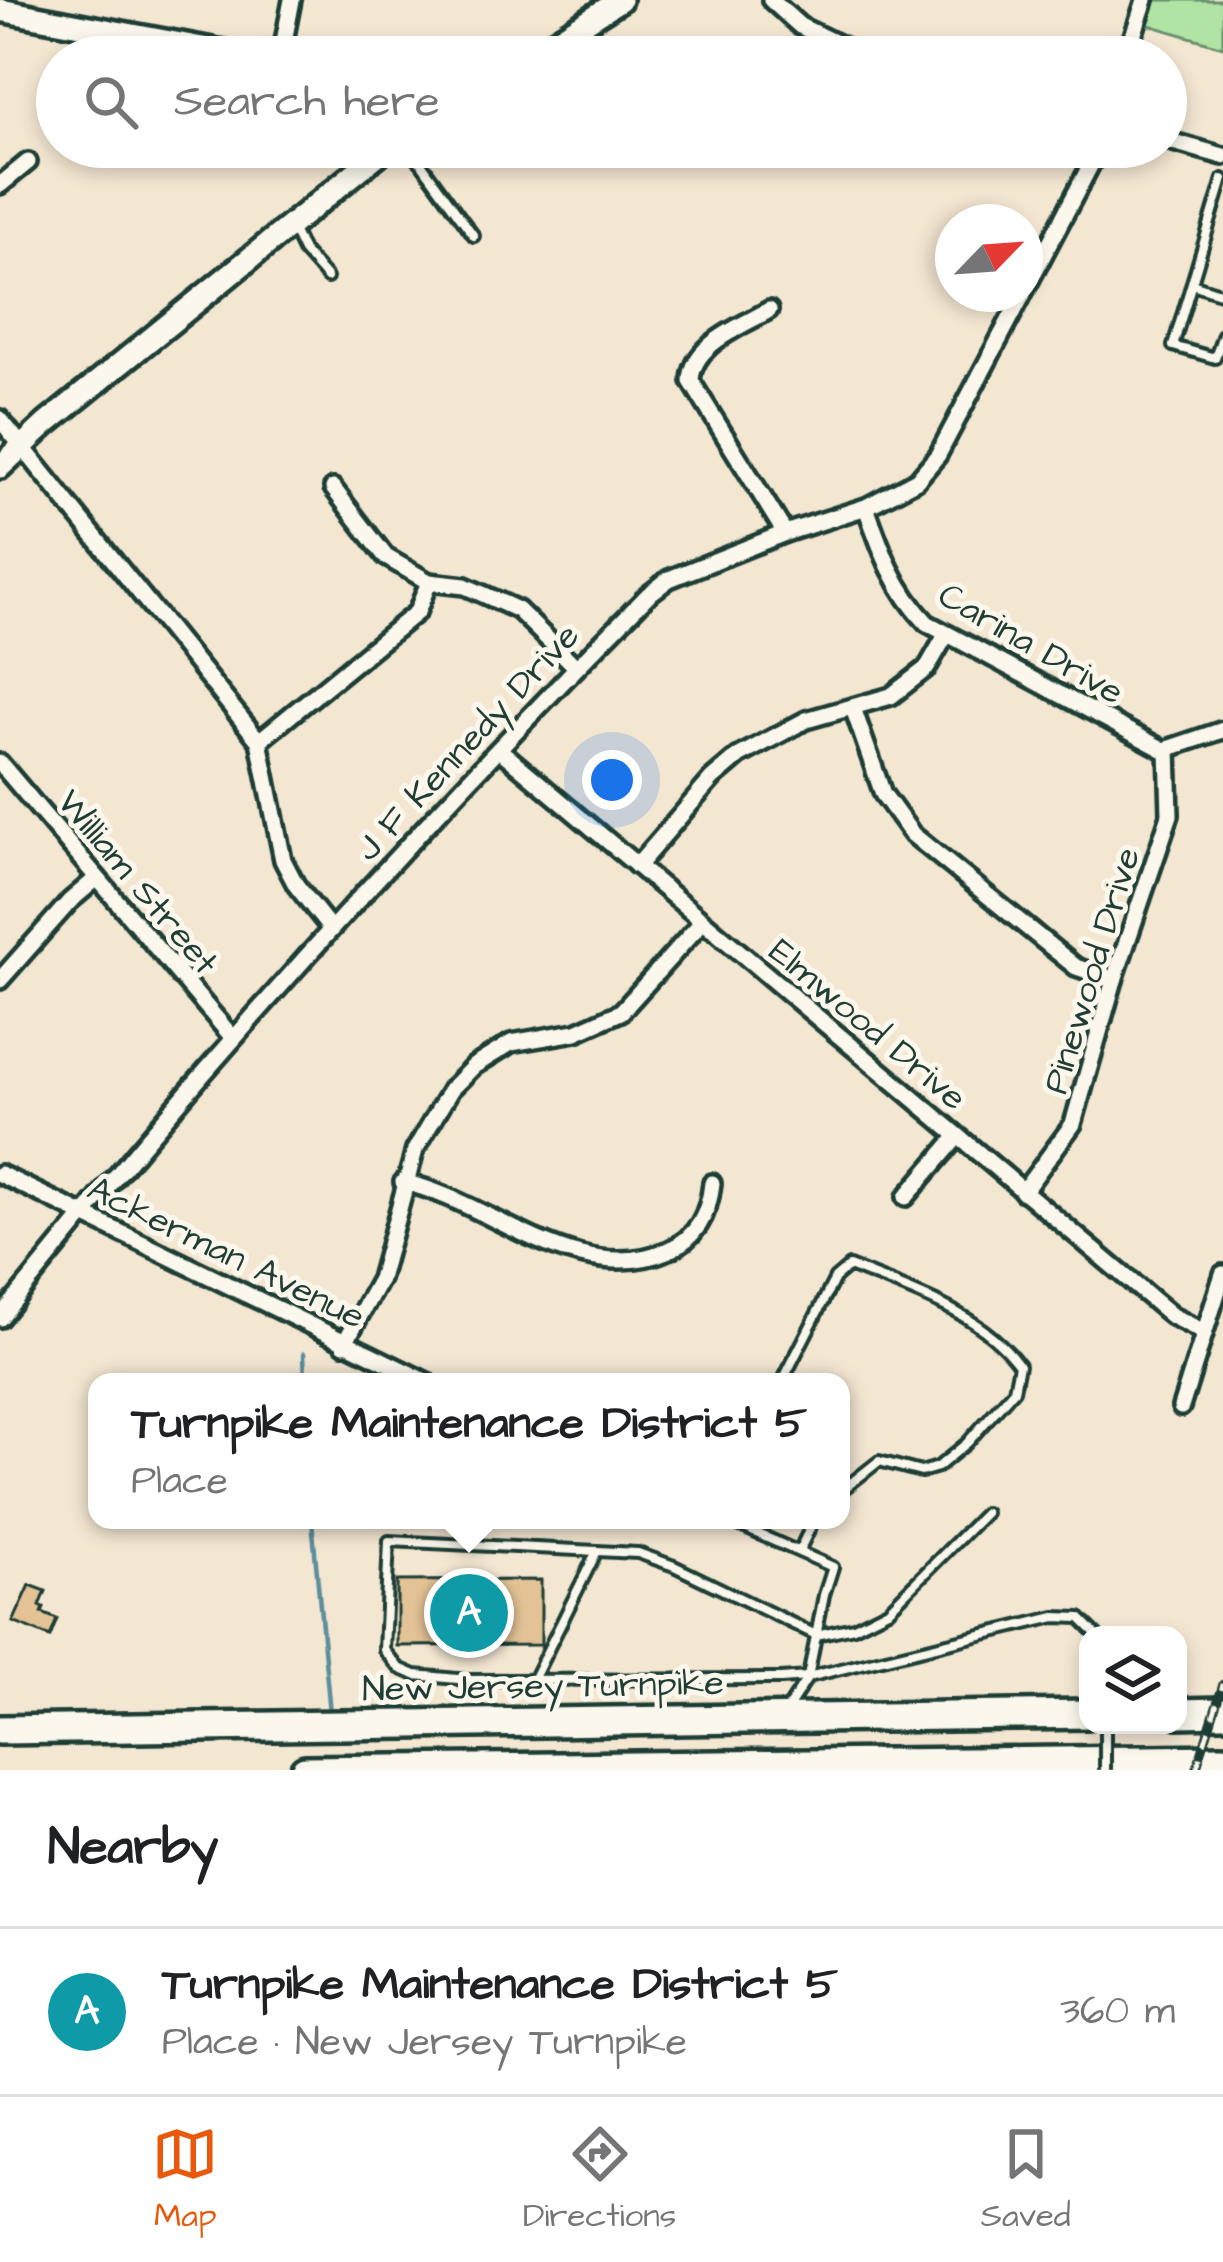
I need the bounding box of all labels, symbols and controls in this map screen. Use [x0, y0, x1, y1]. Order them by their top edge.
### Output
search box [36, 36, 1187, 168]
icon: search [78, 69, 144, 135]
text: Search here [174, 71, 440, 133]
north arrow [935, 204, 1043, 312]
street label: Carina Drive [929, 570, 1133, 718]
street label: J F Kennedy Drive [344, 612, 592, 873]
your location [582, 750, 642, 810]
street label: William Street [44, 779, 230, 987]
street label: Pinewood Drive [1031, 841, 1154, 1100]
street label: Elmwood Drive [757, 927, 977, 1123]
street label: Ackerman Avenue [79, 1164, 373, 1343]
popup [88, 1373, 850, 1529]
text: Turnpike Maintenance District 5 [131, 1393, 807, 1455]
text: Place [131, 1455, 228, 1509]
pin: A [430, 1568, 508, 1658]
map controls [1079, 1626, 1187, 1734]
button: layers [1079, 1626, 1187, 1734]
street label: New Jersey Turnpike [362, 1658, 724, 1715]
text: Nearby [48, 1813, 218, 1884]
text: Turnpike Maintenance District 5 [162, 1954, 838, 2016]
text: A [75, 1985, 99, 2039]
text: 360 m [1060, 1985, 1175, 2039]
text: Place · New Jersey Turnpike [162, 2016, 687, 2070]
tab: Map [152, 2121, 218, 2239]
tab: Directions [523, 2121, 676, 2239]
tab: Saved [981, 2121, 1071, 2239]

